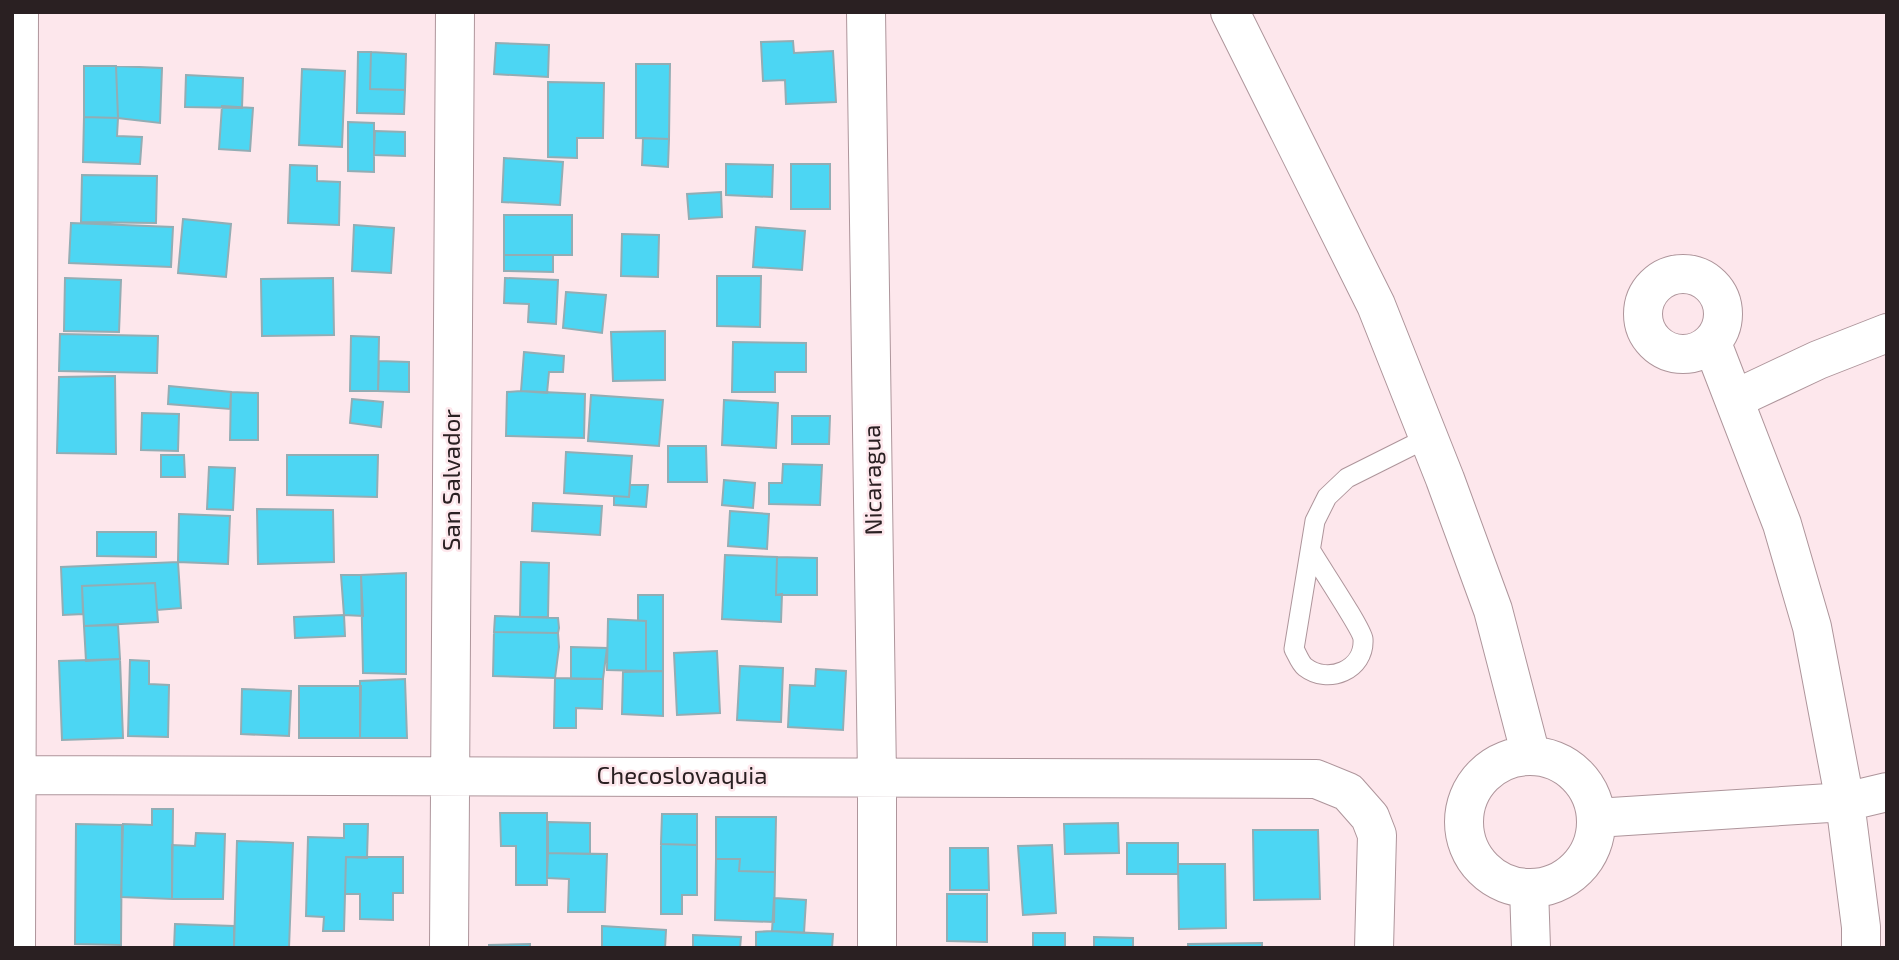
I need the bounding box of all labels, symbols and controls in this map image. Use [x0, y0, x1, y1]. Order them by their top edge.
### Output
street label: San Salvador [436, 409, 465, 551]
street label: Nicaragua [856, 424, 887, 536]
street label: Checoslovaquia [597, 760, 767, 789]

